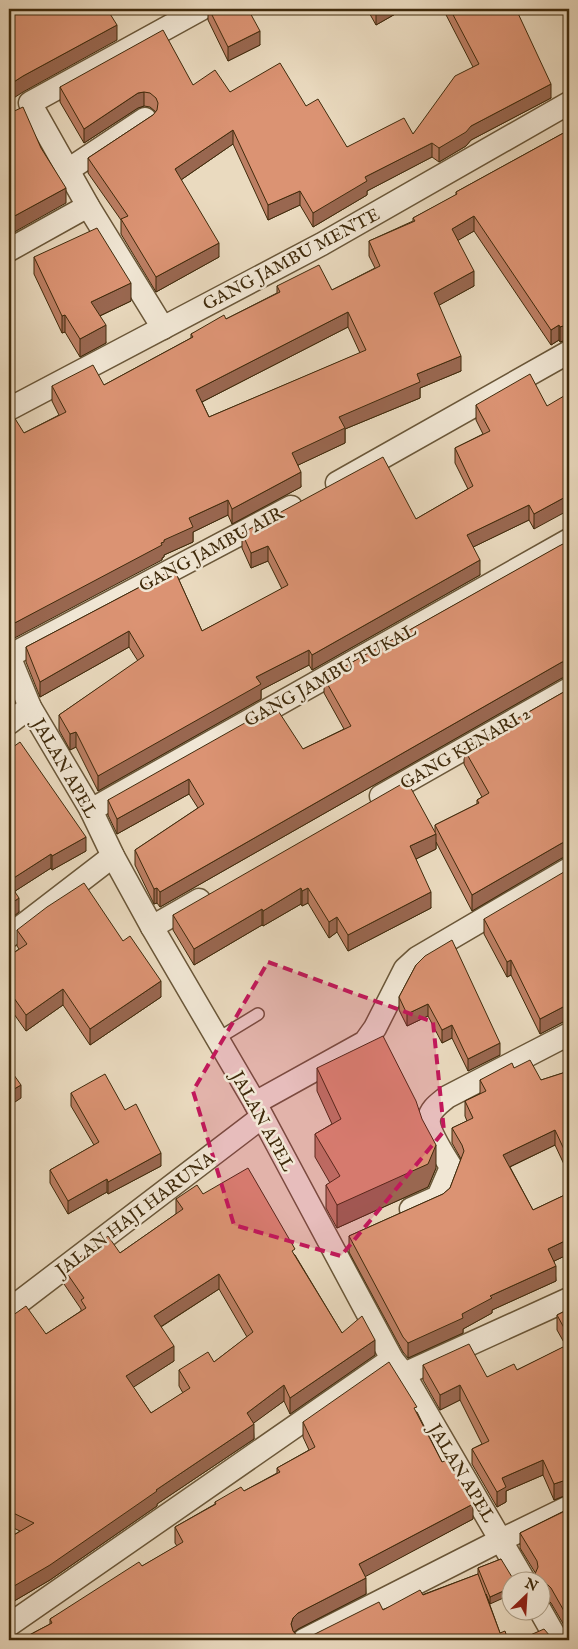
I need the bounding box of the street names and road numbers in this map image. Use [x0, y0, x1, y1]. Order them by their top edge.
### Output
street label: GANG JAMBU MENTE [199, 204, 384, 317]
street label: GANG JAMBU AIR [136, 502, 289, 598]
street label: GANG JAMBU TUKAL [241, 619, 421, 733]
street label: GANG KENARI 2 [397, 703, 535, 796]
street label: JALAN APEL [25, 713, 102, 823]
street label: JALAN APEL [224, 1066, 299, 1176]
street label: JALAN HAJI HARUNA [50, 1147, 221, 1284]
street label: JALAN APEL [421, 1418, 499, 1528]

